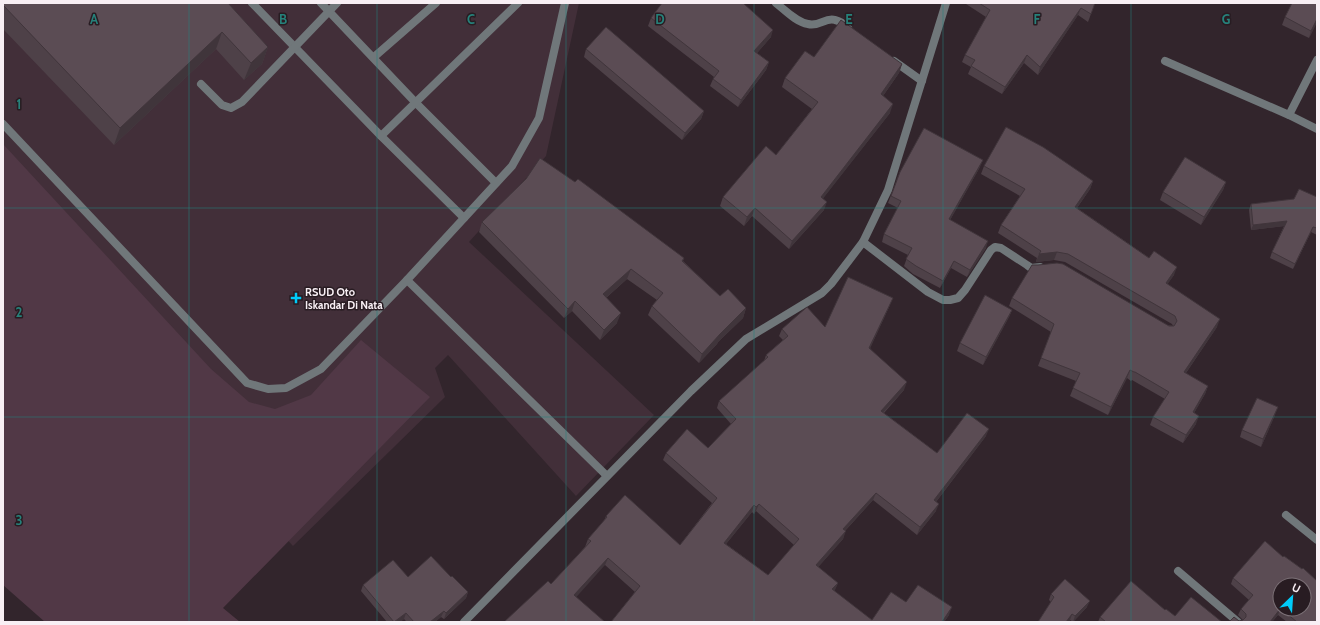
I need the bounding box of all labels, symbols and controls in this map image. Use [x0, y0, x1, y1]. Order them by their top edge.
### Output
text: A [90, 11, 99, 27]
text: B [279, 11, 287, 27]
text: C [467, 11, 475, 27]
text: D [655, 11, 665, 27]
text: E [845, 11, 853, 27]
text: F [1034, 11, 1041, 27]
text: G [1222, 11, 1231, 27]
text: 1 [17, 96, 21, 112]
place label: RSUD Oto Iskandar Di Nata [305, 285, 383, 312]
marker: RSUD Oto Iskandar Di Nata [290, 292, 302, 304]
text: 2 [16, 304, 23, 320]
text: 3 [15, 512, 23, 528]
north arrow [1272, 577, 1312, 617]
text: U [1290, 580, 1303, 596]

